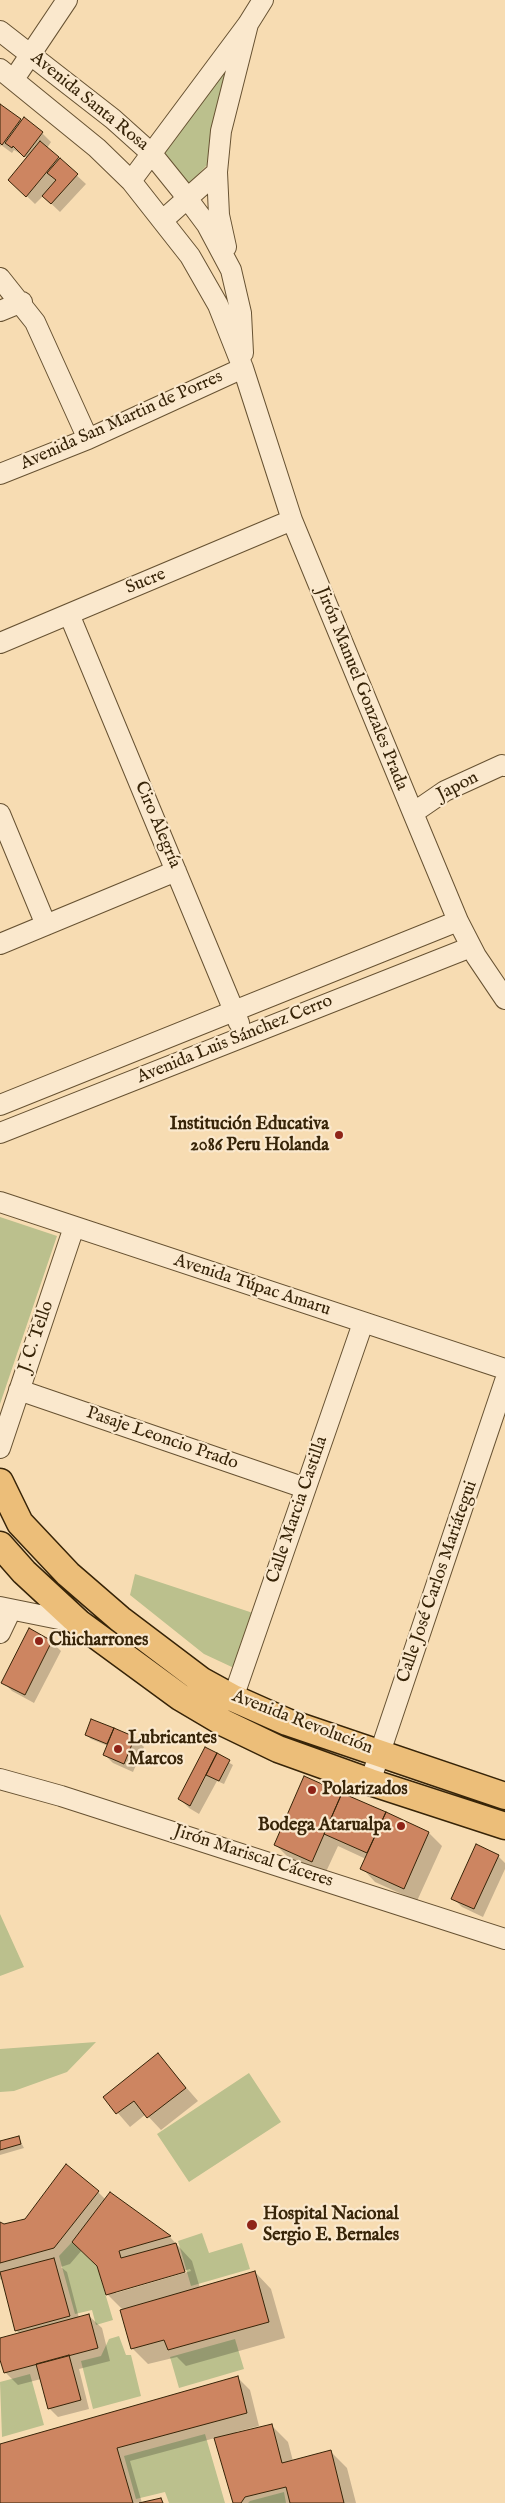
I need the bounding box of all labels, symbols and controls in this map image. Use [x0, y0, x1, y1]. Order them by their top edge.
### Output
street label: Avenida Santa Rosa [26, 48, 152, 156]
street label: Avenida San Martin de Porres [17, 367, 227, 475]
street label: Sucre [123, 564, 169, 600]
street label: Jirón Manuel Gonzales Prada [310, 584, 412, 794]
street label: Japon [434, 767, 482, 807]
street label: Ciro Alegría [129, 778, 185, 872]
street label: Avenida Luis Sánchez Cerro [134, 991, 336, 1089]
place label: Institución Educativa 2086 Peru Holanda [170, 1114, 329, 1156]
marker: Institución Educativa 2086 Peru Holanda [333, 1129, 345, 1141]
street label: Avenida Túpac Amaru [171, 1250, 333, 1322]
street label: J. C. Tello [15, 1298, 59, 1376]
street label: Pasaje Leoncio Prado [83, 1403, 241, 1475]
street label: Calle Marcia Castilla [263, 1434, 333, 1586]
street label: Calle José Carlos Mariátegui [393, 1478, 483, 1686]
place label: Chicharrones [49, 1630, 148, 1652]
marker: Chicharrones [33, 1635, 45, 1647]
street label: Avenida Revolución [229, 1686, 375, 1760]
place label: Lubricantes Marcos [128, 1728, 217, 1770]
marker: Lubricantes Marcos [112, 1743, 124, 1755]
place label: Polarizados [322, 1779, 408, 1801]
marker: Polarizados [306, 1784, 318, 1796]
place label: Bodega Atarualpa [258, 1815, 391, 1837]
marker: Bodega Atarualpa [395, 1820, 407, 1832]
street label: Jirón Mariscal Cáceres [171, 1821, 335, 1893]
place label: Hospital Nacional Sergio E. Bernales [263, 2204, 399, 2246]
marker: Hospital Nacional Sergio E. Bernales [245, 2218, 259, 2232]

